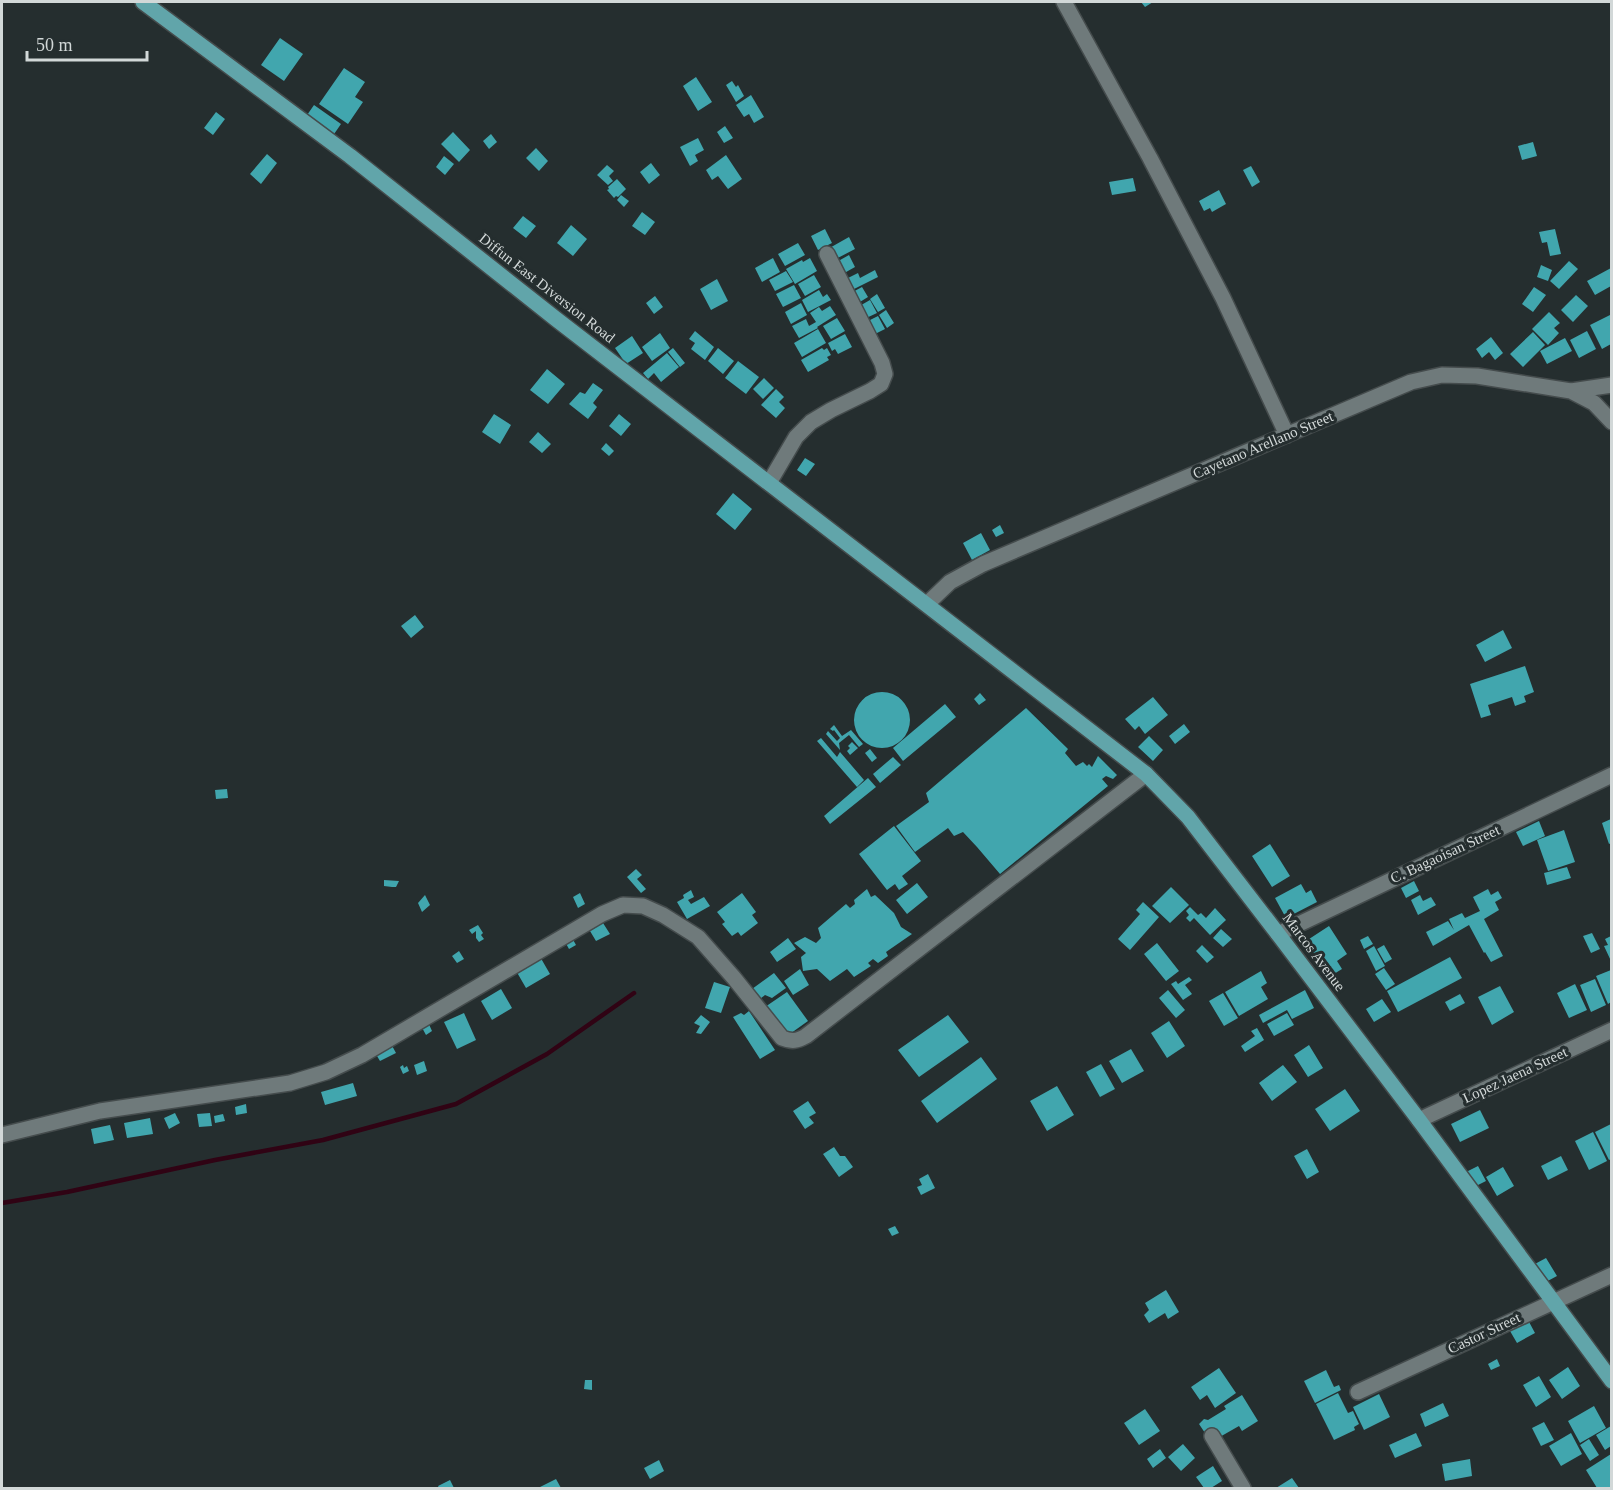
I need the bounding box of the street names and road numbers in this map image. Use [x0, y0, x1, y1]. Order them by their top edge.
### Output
street label: Diffun East Diversion Road [476, 230, 618, 346]
street label: Cayetano Arellano Street [1190, 408, 1336, 482]
street label: C. Bagaoisan Street [1388, 821, 1503, 886]
street label: Marcos Avenue [1279, 910, 1349, 994]
street label: Lopez Jaena Street [1460, 1043, 1570, 1106]
street label: Castor Street [1445, 1309, 1523, 1357]

